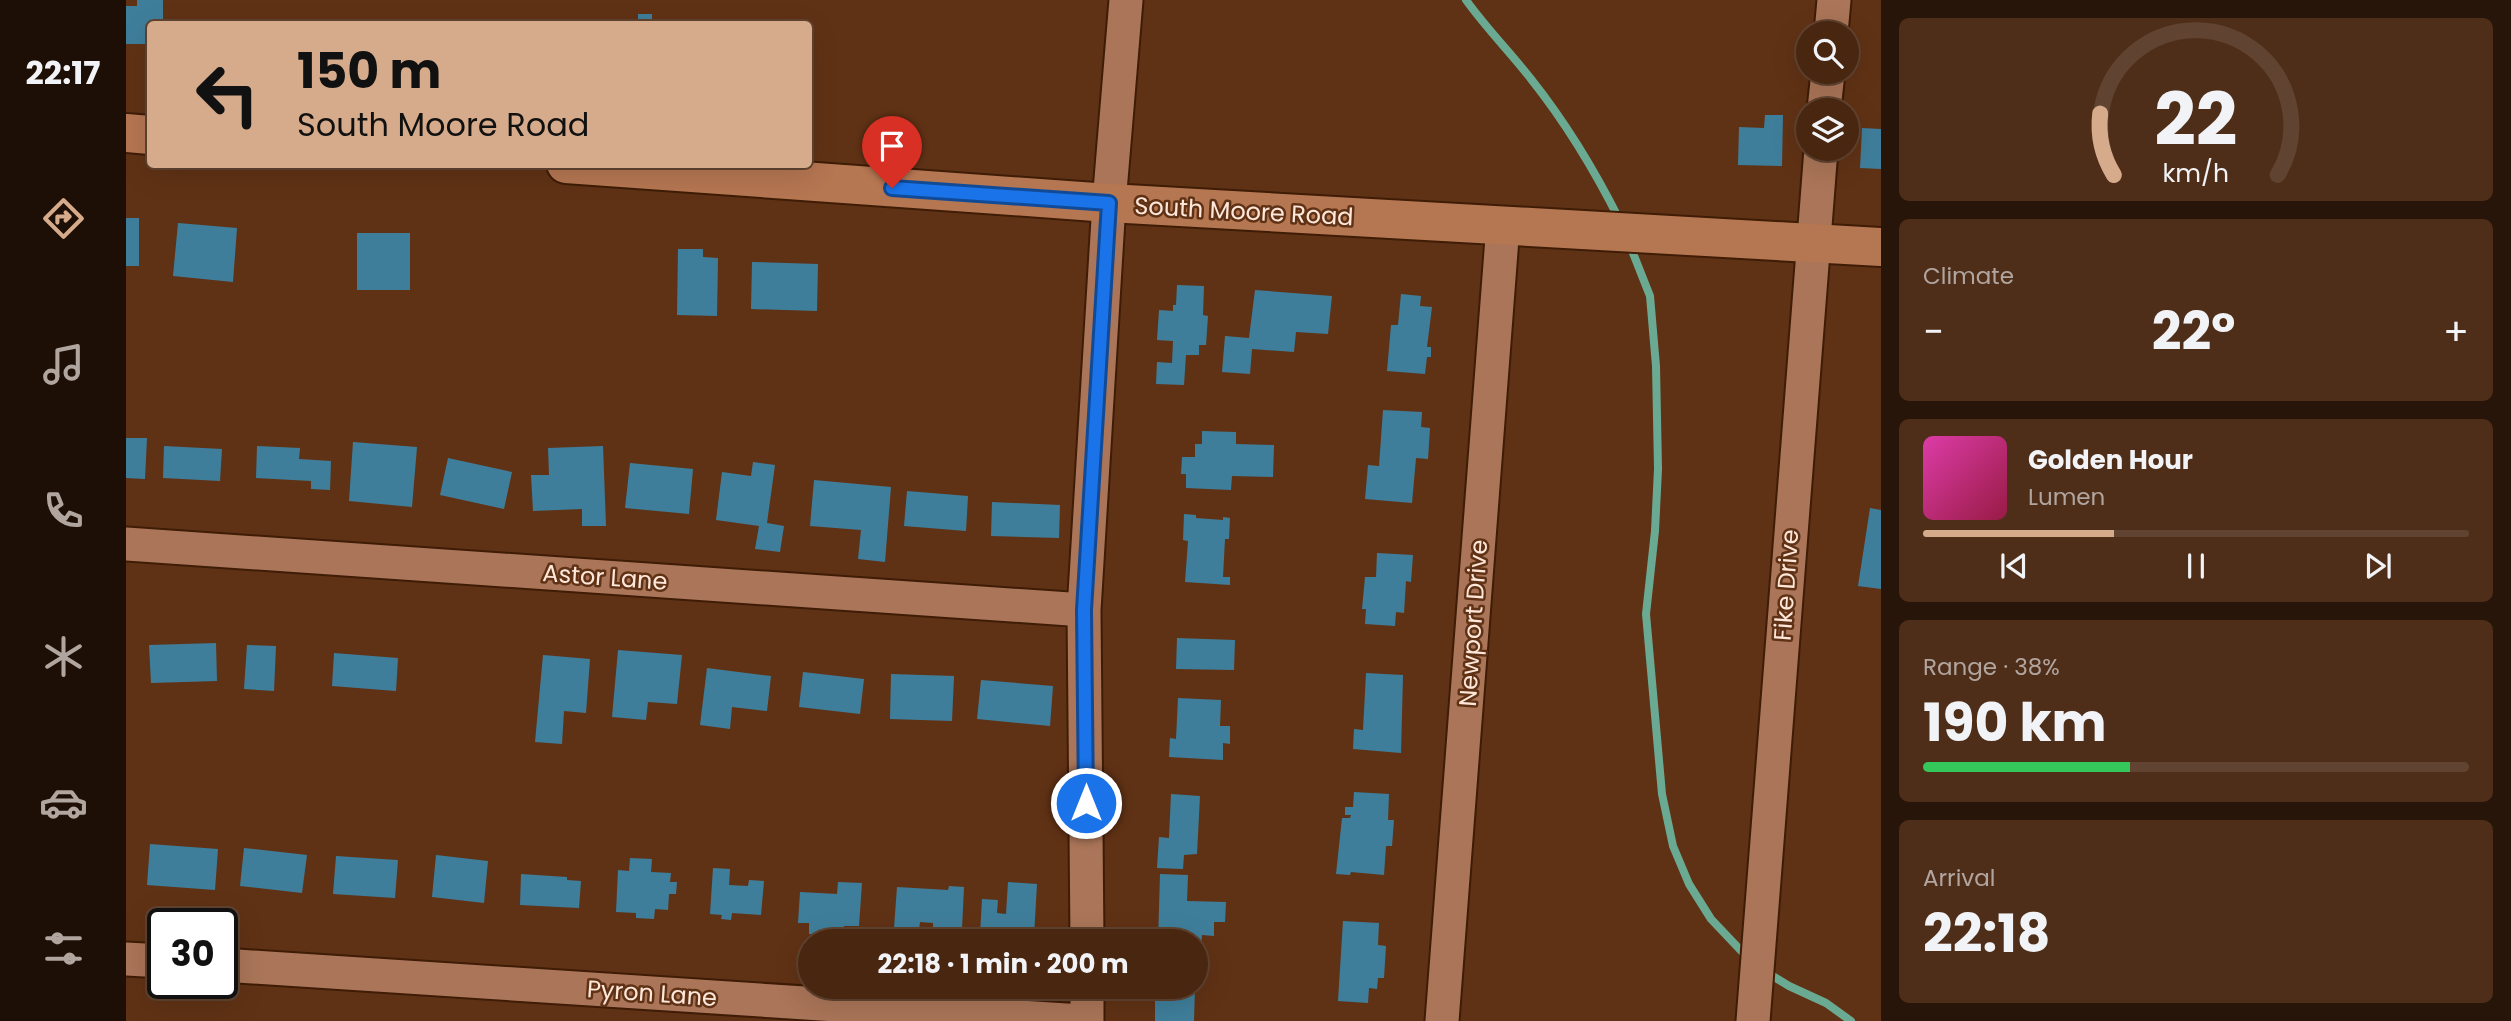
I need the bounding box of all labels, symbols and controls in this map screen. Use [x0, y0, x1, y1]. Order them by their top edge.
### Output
map controls [1796, 21, 1859, 161]
button: search [1796, 21, 1859, 84]
text: 150 m [297, 37, 442, 105]
icon: left [182, 49, 273, 140]
text: 22:17 [26, 50, 100, 95]
text: 22 [2154, 70, 2238, 171]
button: layers [1796, 98, 1859, 161]
text: South Moore Road [297, 102, 589, 147]
pin [862, 116, 922, 188]
icon: arrive [873, 127, 911, 165]
text: km/h [2163, 156, 2229, 191]
street label: South Moore Road [1134, 189, 1354, 233]
icon: directions [39, 194, 88, 243]
text: Climate [1923, 260, 2014, 292]
text: 22° [2152, 295, 2235, 368]
text: − [1923, 305, 1944, 358]
text: + [2443, 305, 2469, 358]
icon: music [39, 340, 88, 389]
text: Golden Hour [2028, 442, 2193, 478]
text: Lumen [2028, 481, 2105, 513]
icon: phone [39, 486, 88, 535]
street label: Fike Drive [1766, 528, 1806, 642]
street label: Newport Drive [1451, 538, 1495, 708]
icon: previous [1995, 547, 2033, 585]
icon: pause [2177, 547, 2215, 585]
icon: next [2359, 547, 2397, 585]
street label: Astor Lane [542, 556, 668, 598]
icon: climate [39, 632, 88, 681]
text: Range · 38% [1923, 651, 2060, 683]
text: 190 km [1923, 686, 2107, 759]
position arrow [1049, 766, 1123, 840]
icon: car [39, 778, 88, 827]
text: Arrival [1923, 862, 1995, 894]
text: 22:18 [1923, 897, 2050, 970]
speed limit sign: 30 [147, 908, 238, 999]
icon: filters [39, 924, 88, 973]
text: 22:18 · 1 min · 200 m [877, 946, 1129, 982]
street label: Pyron Lane [586, 972, 718, 1014]

